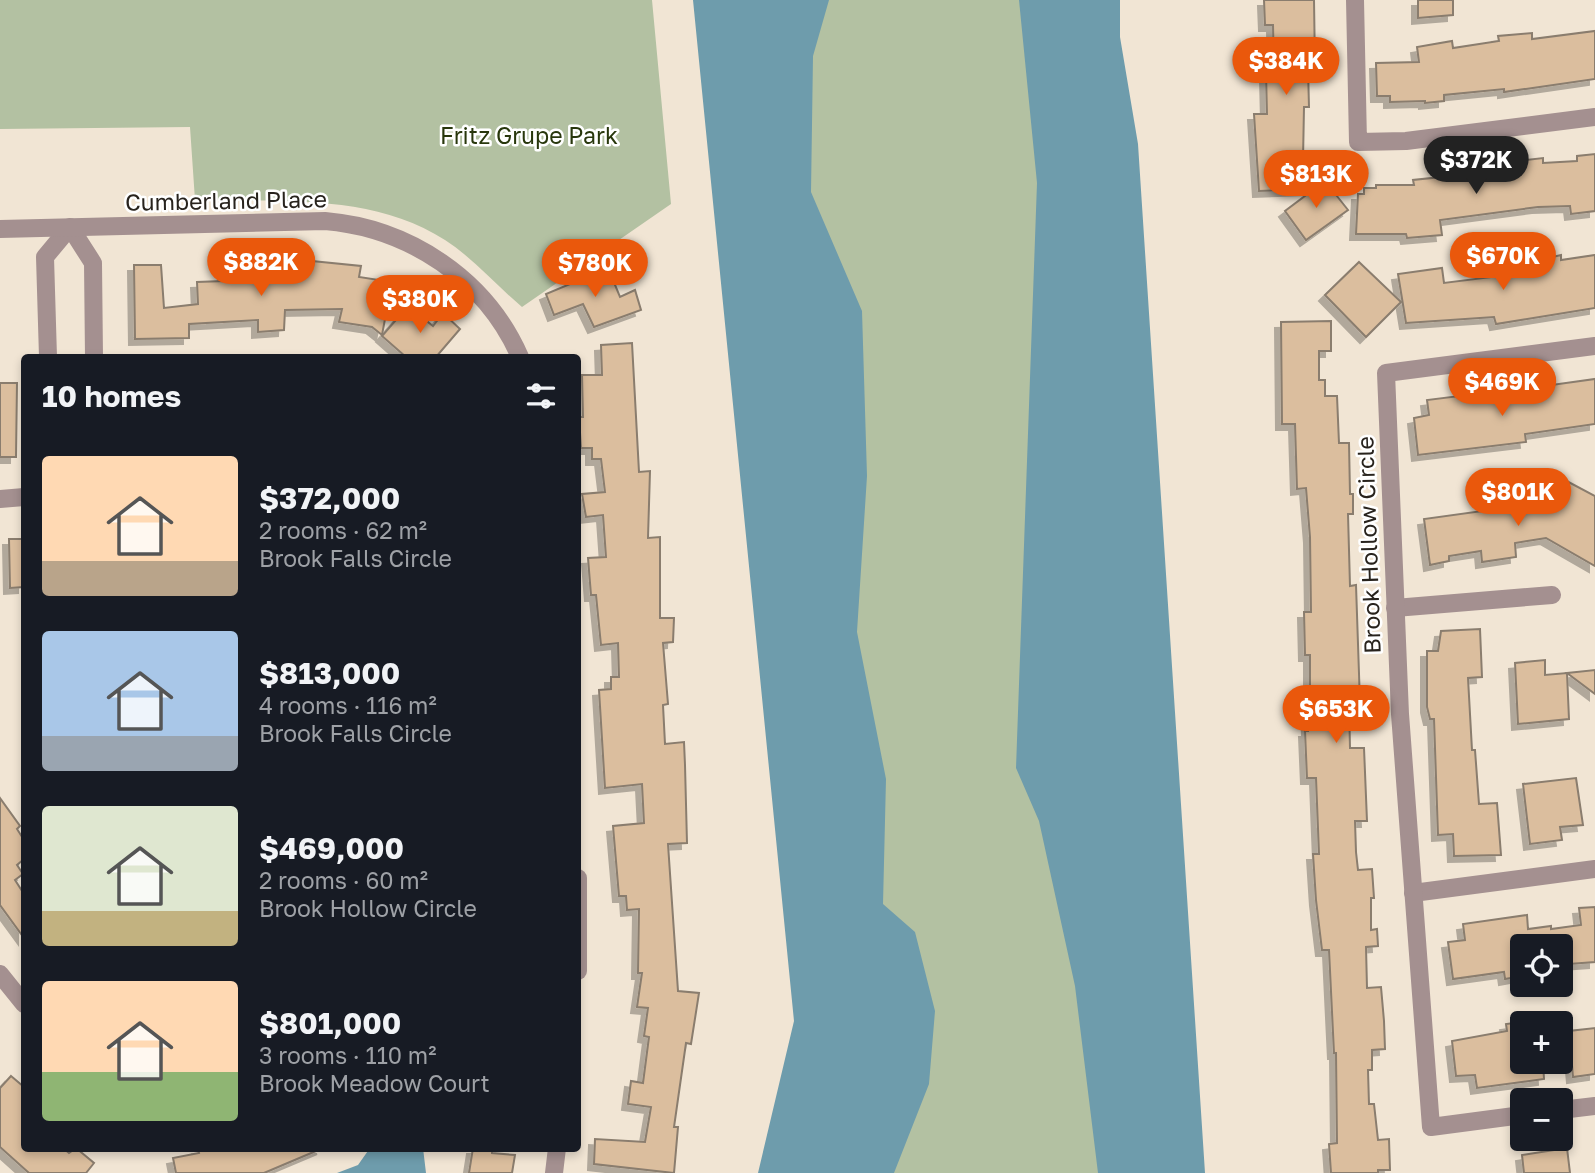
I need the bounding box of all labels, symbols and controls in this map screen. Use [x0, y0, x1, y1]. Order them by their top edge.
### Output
pin: $384K [1237, 38, 1335, 97]
text: $384K [1248, 46, 1324, 74]
park label: Fritz Grupe Park [440, 121, 618, 149]
pin: $372K [1427, 136, 1525, 196]
text: $372K [1440, 145, 1512, 173]
pin: $813K [1267, 150, 1365, 210]
text: $813K [1280, 159, 1352, 187]
street label: Cumberland Place [125, 184, 327, 216]
pin: $670K [1454, 232, 1552, 292]
pin: $882K [212, 238, 310, 298]
pin: $780K [546, 240, 644, 299]
text: $670K [1466, 241, 1540, 269]
text: $882K [223, 247, 299, 275]
text: $780K [558, 248, 632, 276]
pin: $380K [371, 276, 469, 335]
text: $380K [382, 284, 458, 312]
pin: $469K [1453, 358, 1551, 418]
text: $469K [1464, 367, 1540, 395]
icon: filters [522, 377, 560, 415]
text: 10 homes [42, 378, 181, 414]
street label: Brook Hollow Circle [1350, 436, 1386, 654]
pin: $801K [1469, 468, 1567, 528]
text: $801K [1481, 477, 1555, 505]
text: $372,000 [259, 480, 400, 516]
icon: home [98, 484, 182, 568]
text: 2 rooms · 62 m² [259, 516, 427, 544]
text: Brook Falls Circle [259, 544, 452, 572]
text: $813,000 [259, 655, 400, 691]
icon: home [98, 659, 182, 743]
pin: $653K [1287, 686, 1385, 745]
text: 4 rooms · 116 m² [259, 691, 437, 719]
text: $653K [1299, 694, 1373, 722]
text: Brook Falls Circle [259, 719, 452, 747]
text: $469,000 [259, 830, 404, 866]
icon: home [98, 834, 182, 918]
text: 2 rooms · 60 m² [259, 866, 428, 894]
text: Brook Hollow Circle [259, 894, 477, 922]
map controls [1510, 934, 1573, 1151]
button: locate [1510, 934, 1573, 997]
text: $801,000 [259, 1005, 401, 1041]
icon: home [98, 1009, 182, 1093]
button: + [1510, 1011, 1573, 1074]
text: 3 rooms · 110 m² [259, 1041, 436, 1069]
text: Brook Meadow Court [259, 1069, 490, 1097]
button: − [1510, 1088, 1573, 1151]

